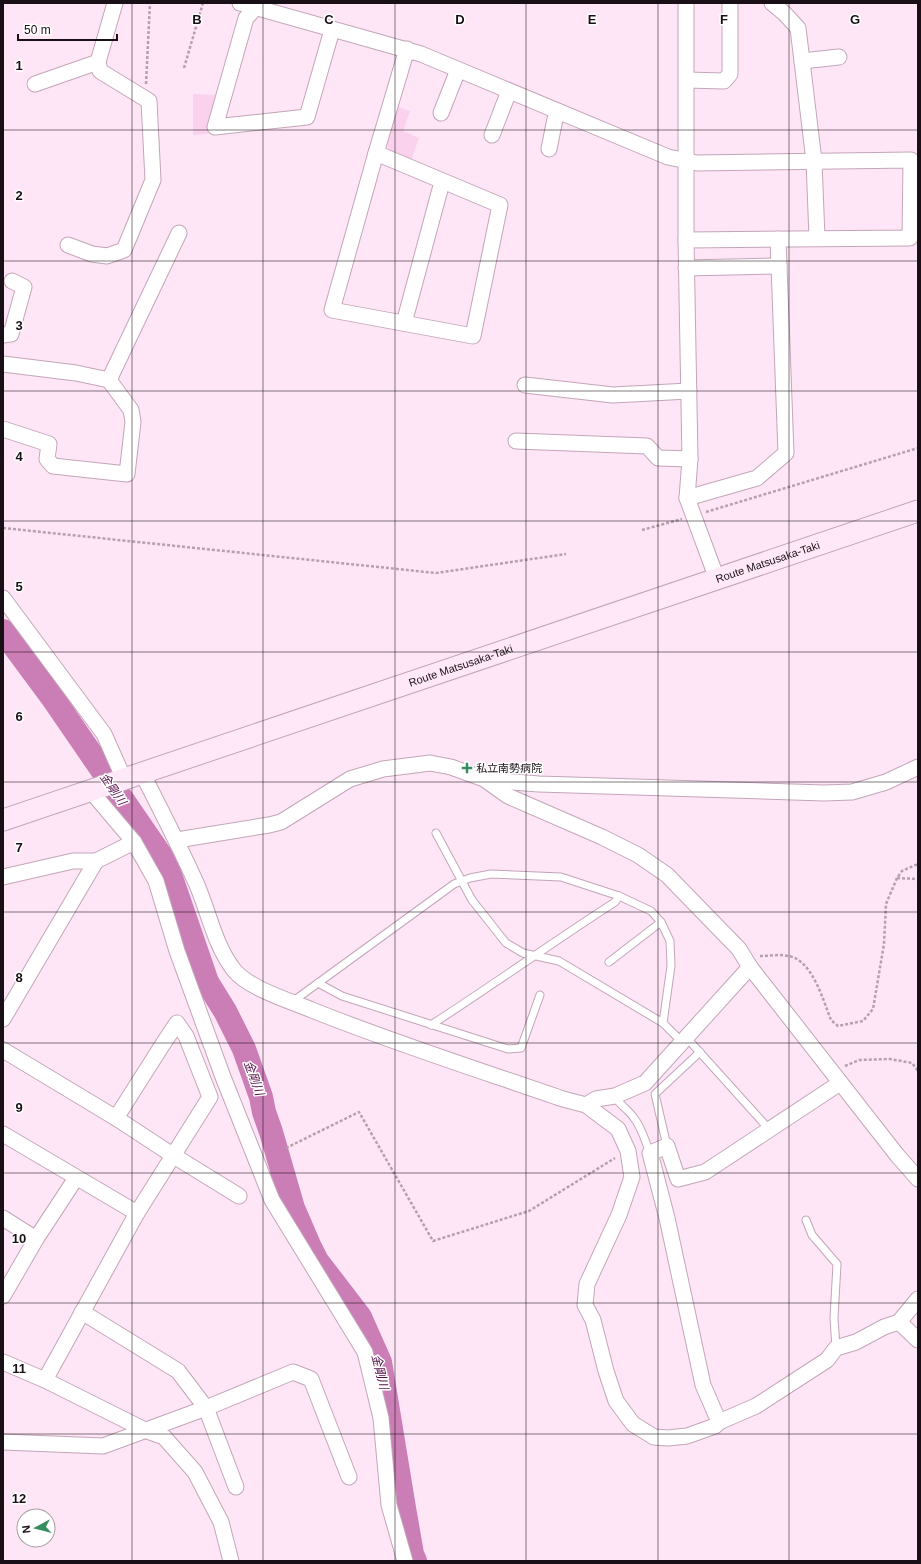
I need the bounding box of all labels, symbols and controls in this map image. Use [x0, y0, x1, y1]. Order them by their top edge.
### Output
text: B [192, 12, 202, 27]
text: C [324, 12, 334, 27]
text: D [455, 12, 465, 27]
text: E [588, 12, 597, 27]
text: F [720, 12, 728, 27]
text: G [850, 12, 860, 27]
scale bar [18, 16, 117, 42]
text: 50 m [24, 23, 51, 37]
text: 1 [15, 58, 23, 73]
text: 2 [15, 188, 23, 203]
text: 3 [15, 318, 23, 333]
text: 4 [15, 449, 23, 464]
street label: Route Matsusaka-Taki [714, 539, 821, 585]
text: 5 [15, 579, 23, 594]
street label: Route Matsusaka-Taki [407, 642, 514, 689]
text: 6 [15, 709, 23, 724]
marker: 私立南勢病院 [461, 762, 473, 774]
place label: 私立南勢病院 [476, 762, 542, 774]
water label: 金剛川 [97, 770, 130, 809]
text: 7 [15, 840, 23, 855]
text: 8 [15, 970, 23, 985]
water label: 金剛川 [241, 1059, 267, 1099]
text: 9 [15, 1100, 23, 1115]
text: 10 [12, 1231, 26, 1246]
water label: 金剛川 [369, 1353, 392, 1393]
text: 11 [12, 1361, 26, 1376]
text: 12 [12, 1491, 26, 1506]
north arrow [16, 1508, 56, 1548]
text: N [20, 1524, 33, 1534]

